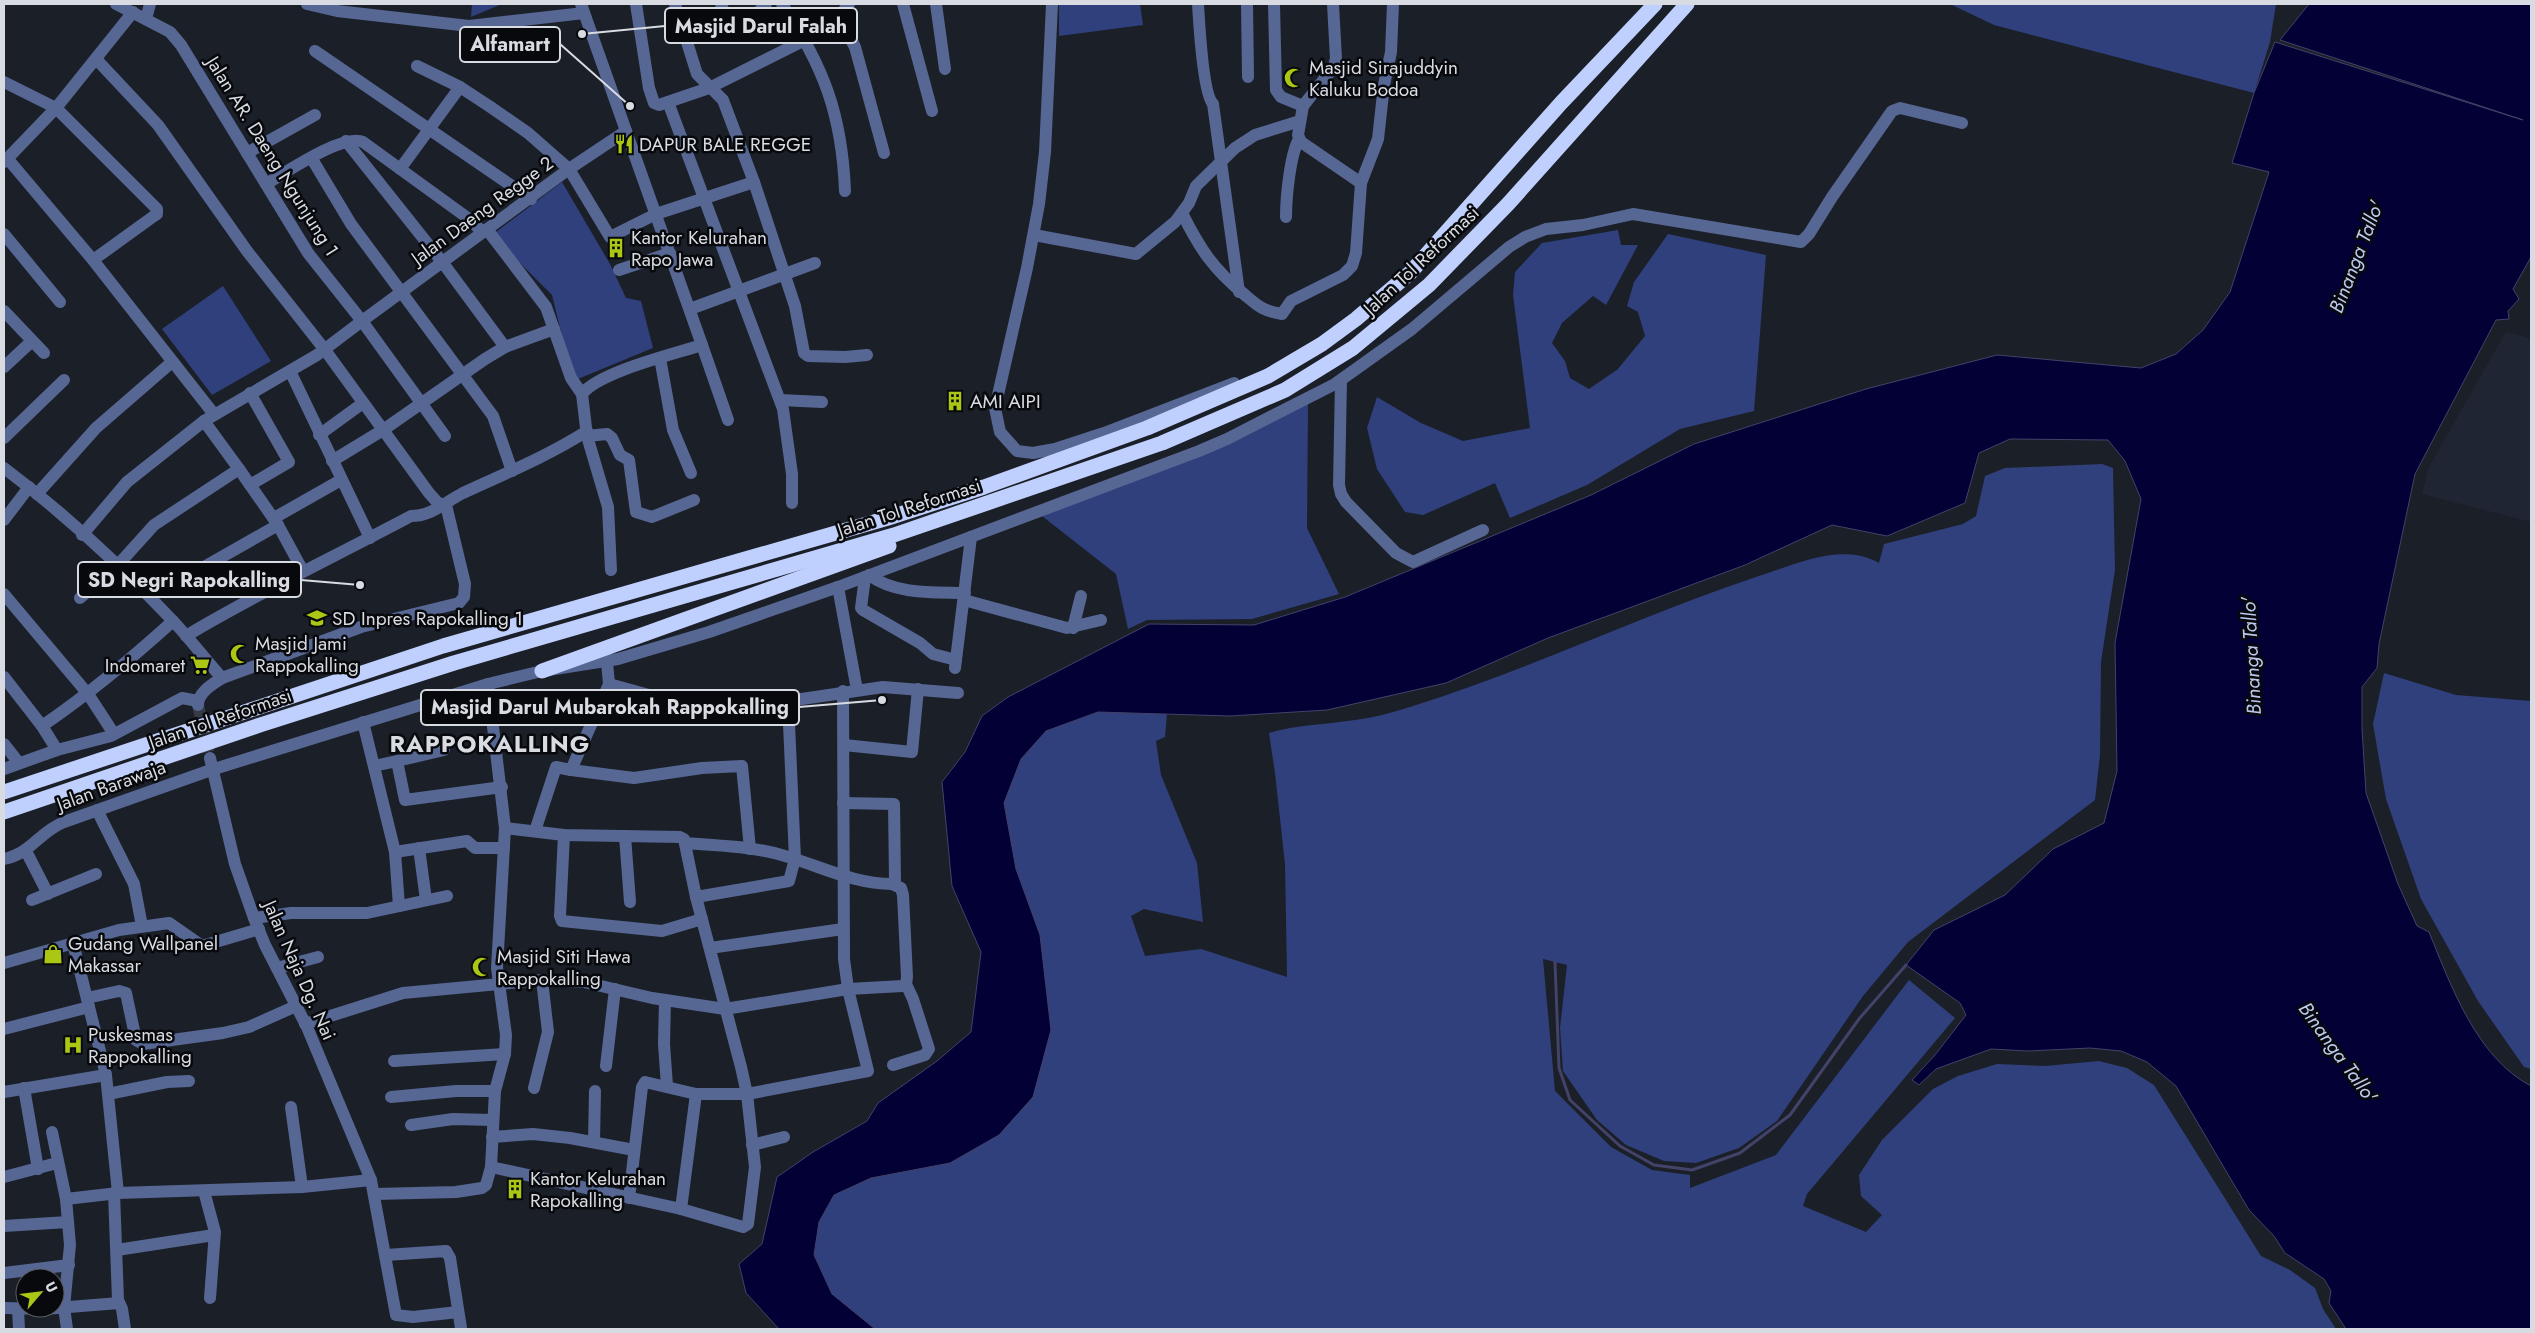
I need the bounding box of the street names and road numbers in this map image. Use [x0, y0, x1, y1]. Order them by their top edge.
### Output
street label: Jalan AR. Daeng Ngunjung 1 [198, 49, 345, 261]
street label: Jalan Daeng Regge 2 [403, 150, 559, 273]
street label: Jalan Tol Reformasi [1355, 199, 1485, 323]
street label: Jalan Tol Reformasi [831, 472, 984, 544]
street label: Jalan Tol Reformasi [142, 681, 295, 757]
street label: Jalan Barawaja [50, 753, 169, 819]
street label: Jalan Naja Dg. Nai [255, 893, 342, 1044]

